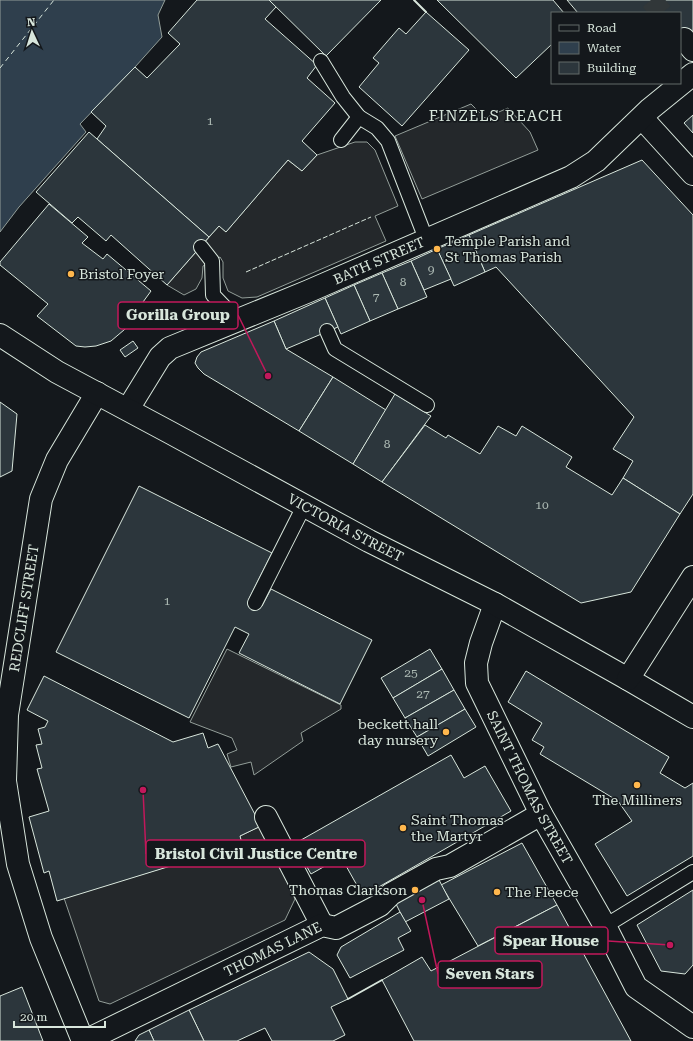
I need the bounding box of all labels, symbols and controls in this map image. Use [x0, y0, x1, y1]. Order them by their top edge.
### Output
north arrow [12, 12, 52, 52]
legend [551, 12, 681, 84]
text: N [27, 16, 37, 29]
text: Road [587, 21, 617, 35]
text: Water [587, 41, 621, 55]
text: Building [587, 61, 636, 75]
district label: FINZELS REACH [429, 107, 563, 125]
house number: 1 [207, 114, 214, 128]
place label: Temple Parish and St Thomas Parish [445, 233, 570, 265]
street label: BATH STREET [331, 234, 427, 287]
marker: Temple Parish and St Thomas Parish [432, 244, 442, 254]
house number: 9 [428, 263, 435, 277]
place label: Bristol Foyer [79, 266, 165, 282]
marker: Bristol Foyer [66, 269, 76, 279]
house number: 8 [400, 275, 407, 289]
house number: 7 [373, 290, 380, 304]
callout: Gorilla Group [118, 302, 238, 329]
text: Gorilla Group [126, 306, 230, 324]
house number: 8 [384, 437, 391, 451]
street label: VICTORIA STREET [285, 490, 406, 565]
house number: 10 [535, 498, 549, 512]
street label: REDCLIFF STREET [6, 543, 42, 673]
house number: 1 [164, 594, 171, 608]
house number: 25 [404, 666, 418, 680]
house number: 27 [416, 687, 430, 701]
street label: SAINT THOMAS STREET [484, 708, 576, 867]
place label: beckett hall day nursery [358, 716, 439, 748]
marker: beckett hall day nursery [441, 727, 451, 737]
marker: The Milliners [632, 780, 642, 790]
place label: The Milliners [592, 792, 682, 808]
place label: Saint Thomas the Martyr [411, 812, 504, 844]
marker: Saint Thomas the Martyr [398, 823, 408, 833]
callout: Bristol Civil Justice Centre [146, 840, 365, 867]
text: Bristol Civil Justice Centre [155, 845, 358, 863]
place label: Thomas Clarkson [289, 882, 407, 898]
place label: The Fleece [505, 884, 579, 900]
marker: Thomas Clarkson [410, 885, 420, 895]
marker: The Fleece [492, 887, 502, 897]
street label: THOMAS LANE [221, 918, 324, 980]
callout: Spear House [495, 927, 608, 954]
text: Spear House [503, 932, 599, 950]
callout: Seven Stars [438, 961, 542, 988]
text: Seven Stars [446, 965, 534, 983]
scale bar [14, 1003, 105, 1029]
text: 20 m [20, 1010, 47, 1024]

